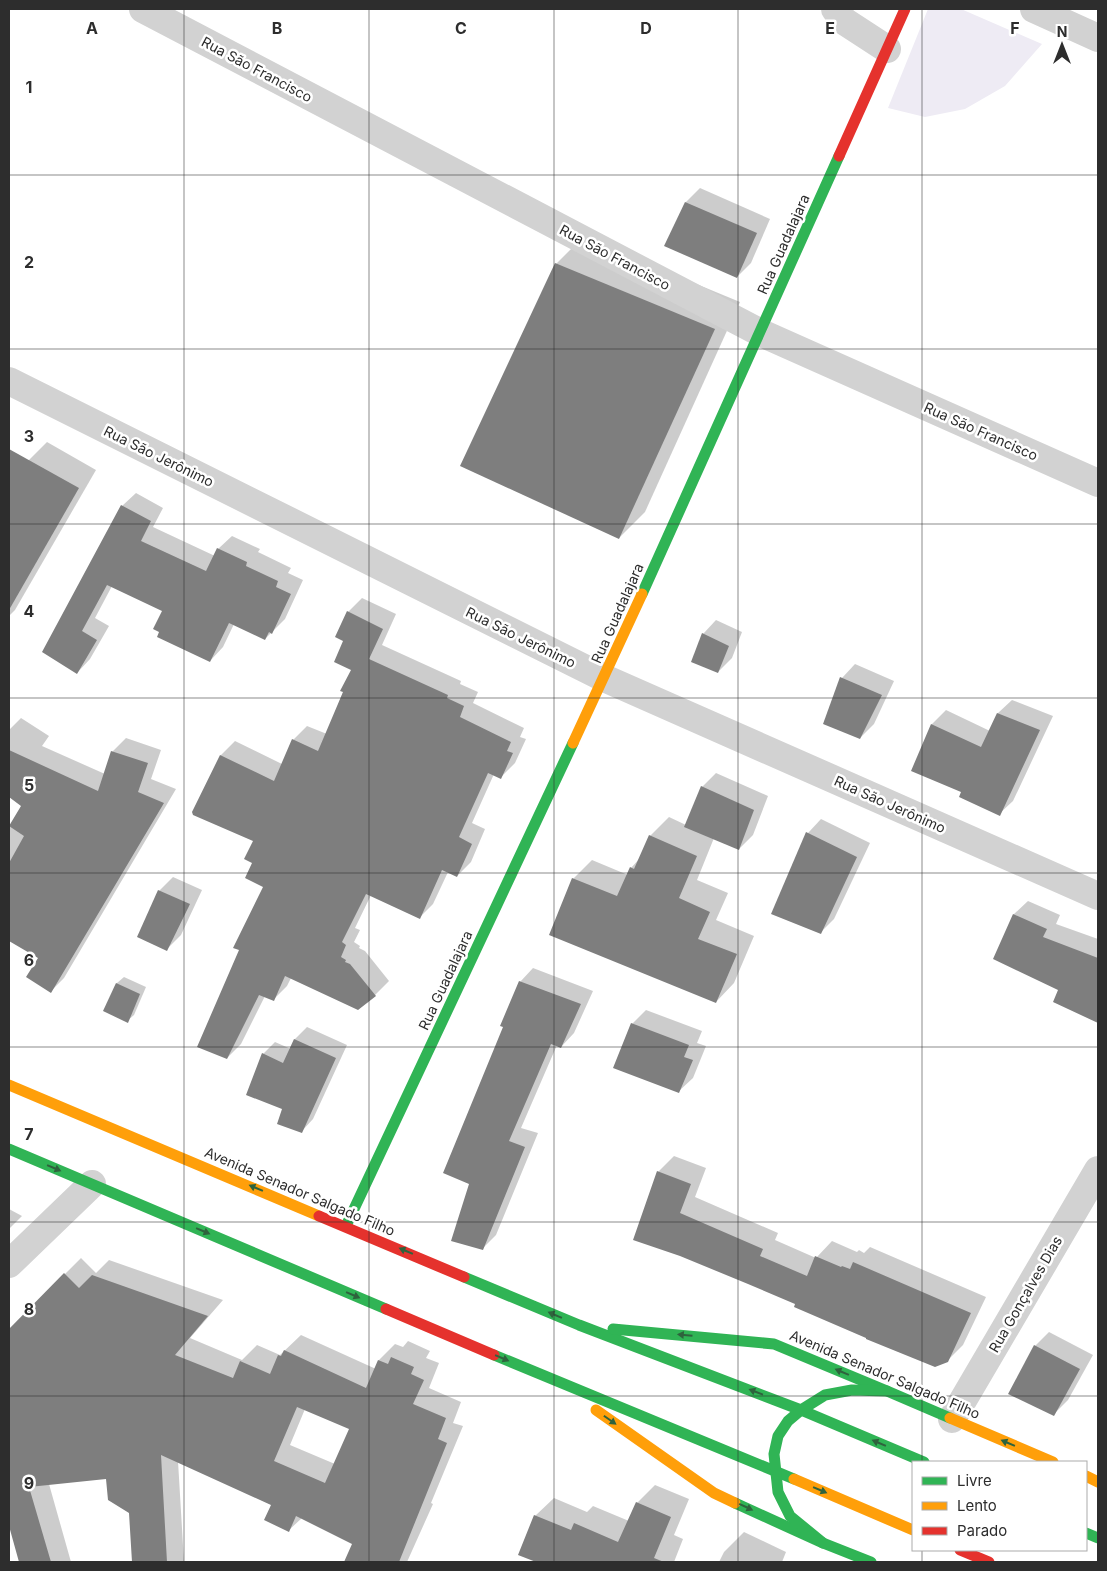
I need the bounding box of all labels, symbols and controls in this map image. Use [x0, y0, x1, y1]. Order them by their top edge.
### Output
text: A [86, 18, 98, 38]
text: B [272, 18, 282, 38]
text: C [455, 18, 467, 38]
text: D [640, 18, 652, 38]
text: E [825, 18, 835, 38]
text: F [1010, 18, 1020, 38]
north arrow [1037, 20, 1087, 70]
text: N [1057, 23, 1067, 40]
street label: Rua São Francisco [199, 33, 315, 105]
text: 1 [26, 77, 32, 97]
street label: Rua Guadalajara [753, 191, 813, 297]
street label: Rua São Francisco [557, 221, 673, 293]
text: 2 [24, 252, 34, 272]
street label: Rua São Francisco [921, 398, 1041, 464]
street label: Rua São Jerônimo [101, 422, 217, 490]
text: 3 [24, 426, 34, 446]
street label: Rua Guadalajara [587, 560, 647, 666]
text: 4 [24, 601, 35, 621]
street label: Rua São Jerônimo [463, 603, 579, 671]
street label: Rua São Jerônimo [832, 772, 948, 836]
text: 5 [24, 775, 34, 795]
street label: Rua Guadalajara [415, 928, 475, 1032]
text: 6 [24, 950, 34, 970]
text: 7 [24, 1124, 34, 1144]
street label: Avenida Senador Salgado Filho [202, 1143, 398, 1239]
one-way arrow [47, 1164, 61, 1172]
one-way arrow [248, 1184, 263, 1192]
one-way arrow [196, 1228, 210, 1236]
street label: Rua Gonçalves Dias [985, 1233, 1065, 1355]
one-way arrow [399, 1247, 413, 1255]
one-way arrow [346, 1291, 360, 1299]
text: 8 [24, 1299, 34, 1319]
one-way arrow [548, 1311, 562, 1319]
street label: Avenida Senador Salgado Filho [787, 1326, 983, 1422]
one-way arrow [677, 1331, 693, 1339]
one-way arrow [495, 1355, 509, 1363]
one-way arrow [834, 1368, 849, 1376]
one-way arrow [748, 1388, 763, 1395]
one-way arrow [603, 1415, 617, 1425]
one-way arrow [872, 1438, 886, 1446]
one-way arrow [1000, 1439, 1015, 1447]
legend [912, 1461, 1087, 1551]
text: Livre [957, 1471, 992, 1490]
text: 9 [24, 1473, 34, 1493]
one-way arrow [813, 1487, 827, 1495]
text: Lento [957, 1496, 997, 1515]
one-way arrow [739, 1504, 753, 1512]
text: Parado [957, 1521, 1007, 1540]

